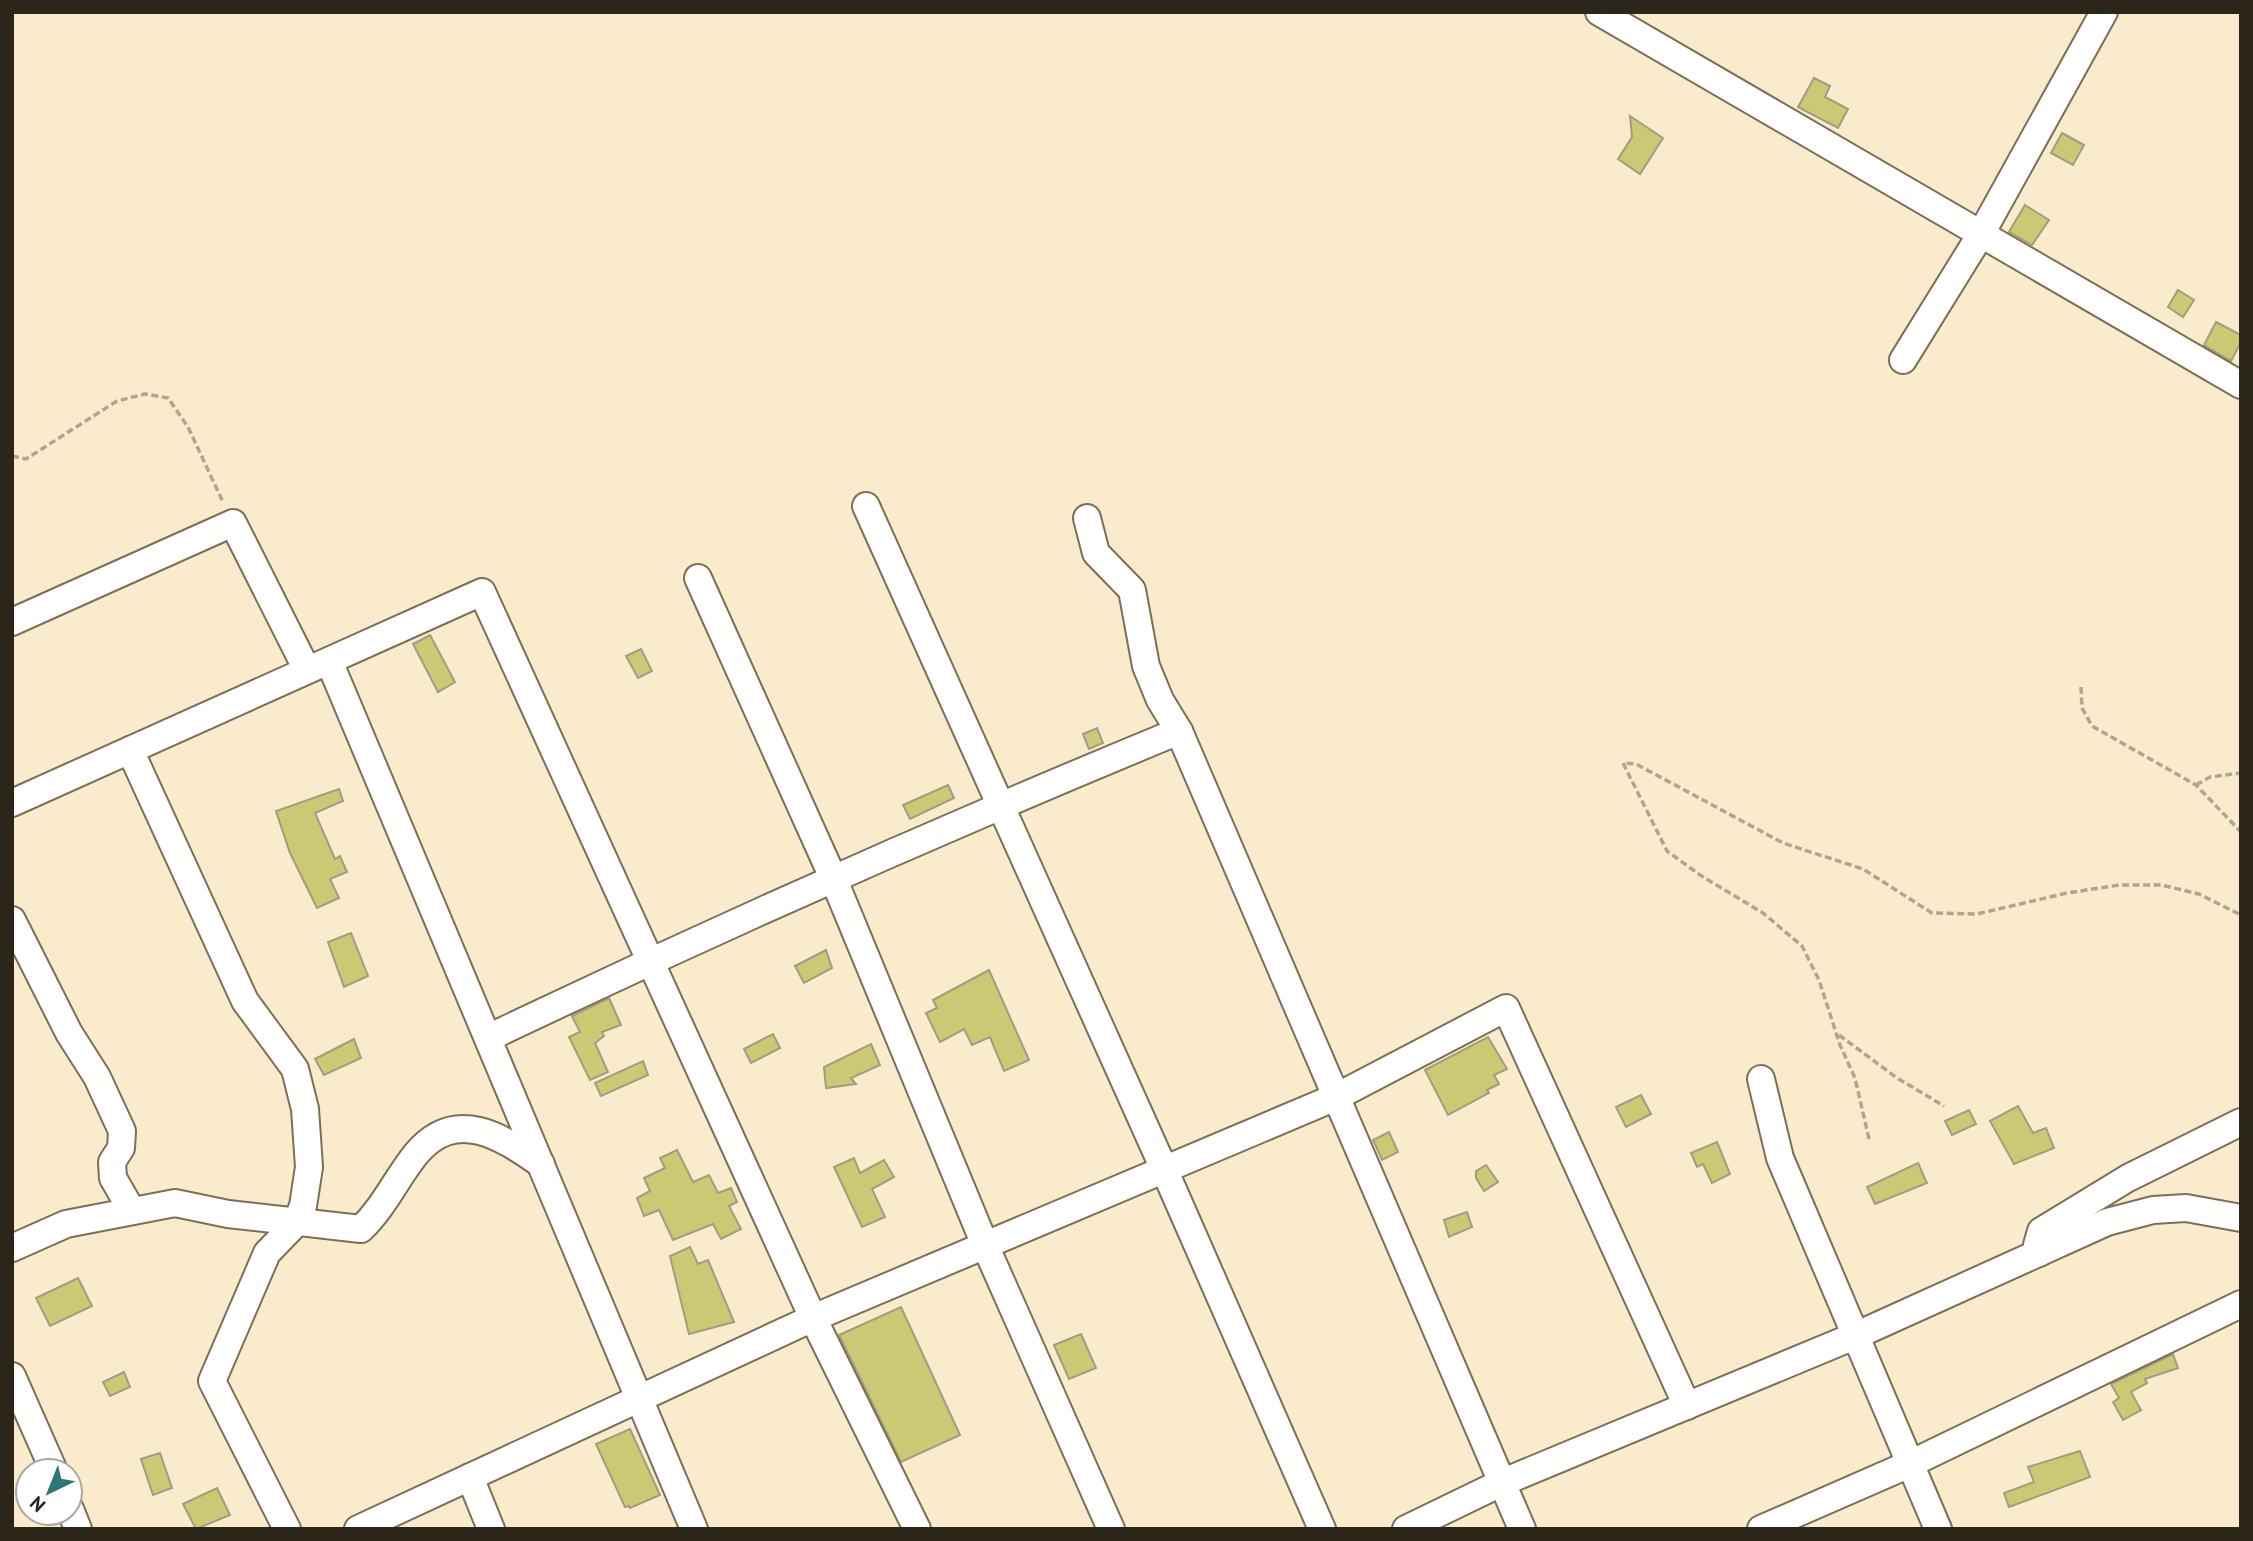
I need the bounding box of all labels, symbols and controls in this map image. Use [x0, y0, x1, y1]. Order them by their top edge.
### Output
north arrow [14, 1457, 84, 1527]
text: N [25, 1491, 50, 1517]

